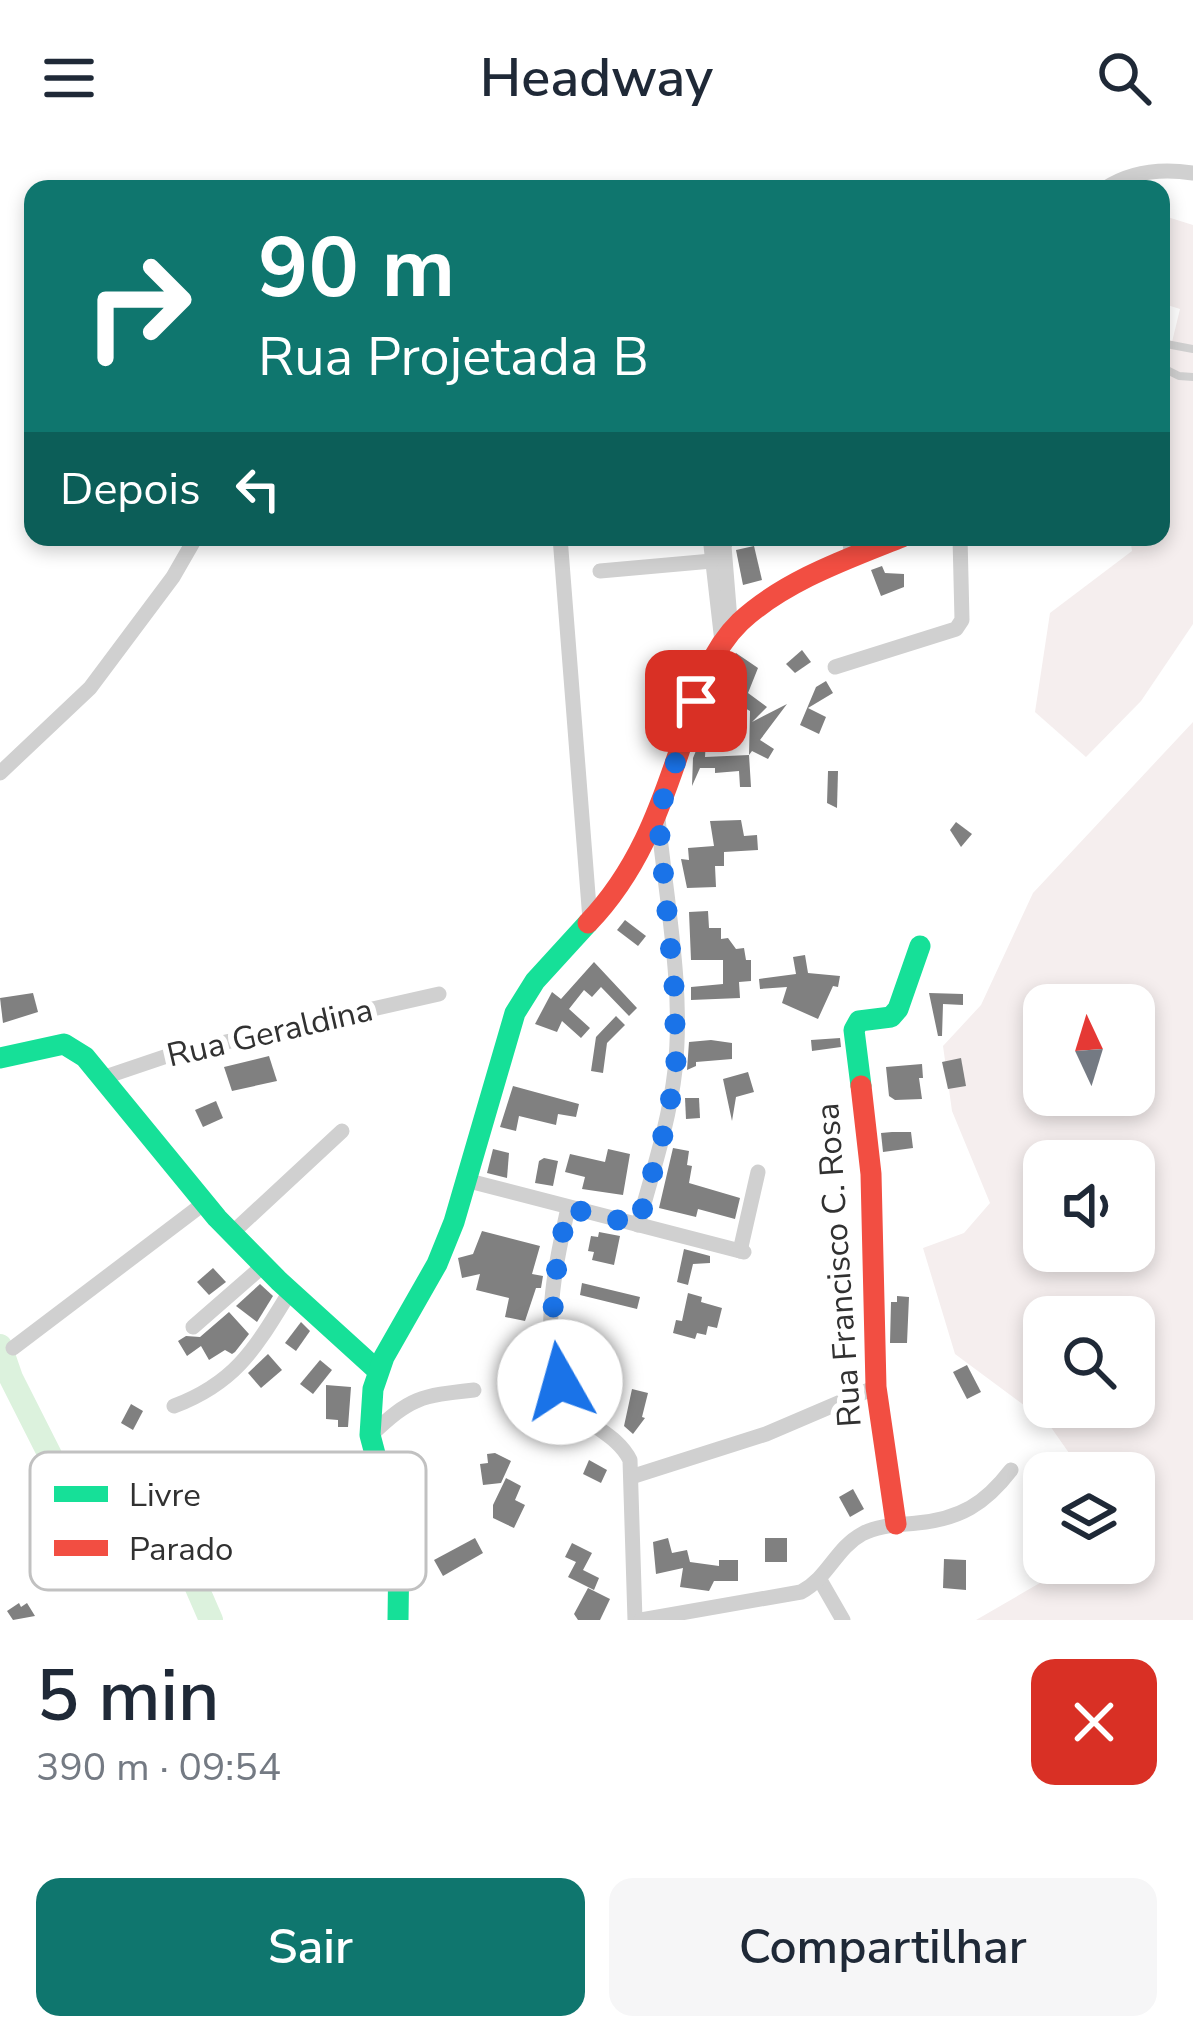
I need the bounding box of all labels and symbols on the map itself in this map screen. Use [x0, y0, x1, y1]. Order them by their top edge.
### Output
pin [645, 650, 747, 752]
north arrow [1023, 984, 1155, 1116]
street label: Rua Geraldina [163, 987, 377, 1079]
street label: Rua Francisco C. Rosa [805, 1101, 873, 1429]
position arrow [497, 1319, 623, 1445]
legend [30, 1452, 426, 1590]
text: Livre [129, 1473, 201, 1518]
text: Parado [129, 1527, 233, 1572]

